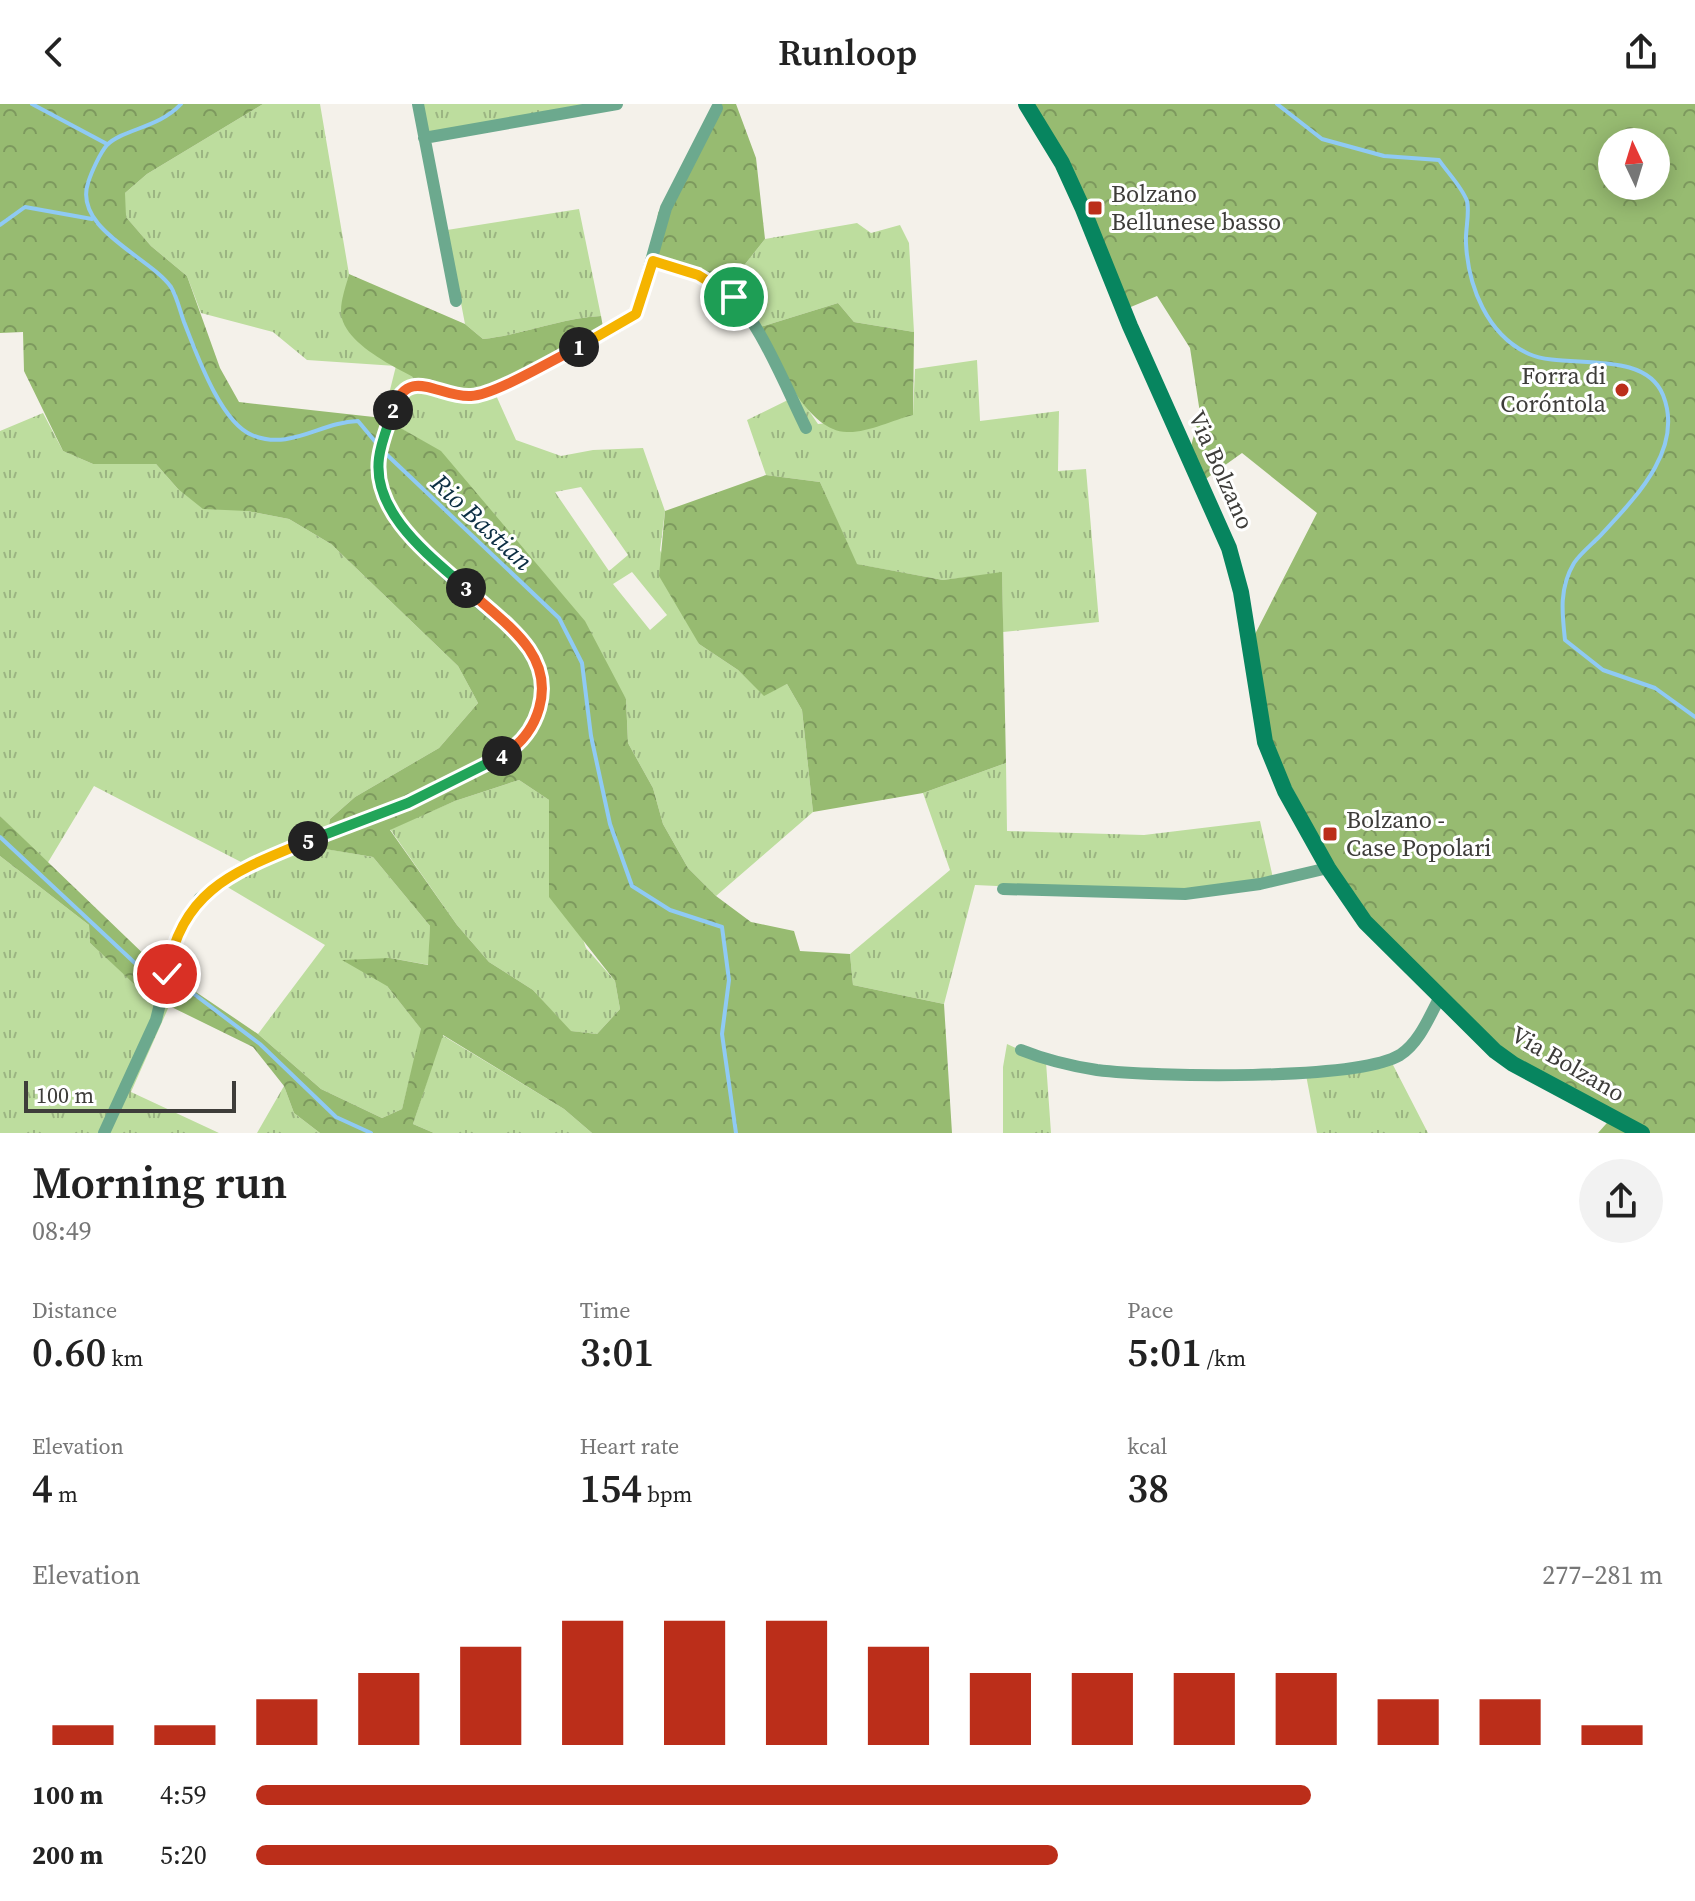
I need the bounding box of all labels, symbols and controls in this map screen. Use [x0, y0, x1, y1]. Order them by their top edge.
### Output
text: Runloop [778, 28, 917, 77]
icon: back [32, 30, 76, 74]
icon: share [1619, 30, 1663, 74]
north arrow [1598, 128, 1670, 200]
map controls [1598, 128, 1670, 200]
place label: Bolzano Bellunese basso [1111, 177, 1281, 238]
marker: Bolzano Bellunese basso [1086, 199, 1104, 217]
pin [700, 263, 768, 331]
icon: arrive [712, 275, 756, 319]
pin: 1 [559, 327, 599, 367]
text: 1 [573, 332, 585, 362]
place label: Forra di Coróntola [1500, 359, 1607, 420]
marker: Forra di Coróntola [1613, 381, 1631, 399]
pin: 2 [373, 390, 413, 430]
text: 2 [387, 395, 399, 425]
street label: Via Bolzano [1181, 405, 1262, 534]
water label: Rio Bastian [423, 465, 541, 579]
pin: 3 [446, 568, 486, 608]
text: 3 [460, 573, 472, 603]
pin: 4 [482, 736, 522, 776]
text: 4 [496, 741, 508, 771]
place label: Bolzano - Case Popolari [1346, 803, 1491, 864]
pin: 5 [288, 821, 328, 861]
marker: Bolzano - Case Popolari [1321, 825, 1339, 843]
text: 5 [302, 826, 314, 856]
pin [133, 940, 201, 1008]
icon: check [145, 952, 189, 996]
street label: Via Bolzano [1505, 1018, 1631, 1109]
scale bar [24, 1077, 236, 1113]
text: 100 m [36, 1080, 94, 1110]
text: Morning run [32, 1152, 288, 1213]
button: share [1579, 1159, 1663, 1243]
text: 08:49 [32, 1213, 92, 1249]
text: Distance [32, 1295, 117, 1325]
text: Time [580, 1295, 631, 1325]
text: Pace [1127, 1295, 1173, 1325]
text: 0.60 [32, 1325, 106, 1379]
text: 3:01 [580, 1325, 654, 1379]
text: 5:01 [1127, 1325, 1202, 1379]
text: km [106, 1343, 143, 1373]
text: /km [1202, 1343, 1246, 1373]
text: Elevation [32, 1431, 124, 1461]
text: Heart rate [580, 1431, 679, 1461]
text: kcal [1127, 1431, 1167, 1461]
text: 4 [32, 1461, 53, 1515]
text: 154 [580, 1461, 642, 1515]
text: 38 [1127, 1461, 1169, 1515]
text: m [53, 1479, 78, 1509]
text: bpm [642, 1479, 692, 1509]
text: Elevation [32, 1557, 141, 1593]
text: 277–281 m [1542, 1557, 1663, 1593]
text: 100 m [32, 1777, 103, 1813]
text: 4:59 [160, 1777, 207, 1813]
text: 200 m [32, 1837, 103, 1873]
text: 5:20 [160, 1837, 207, 1873]

